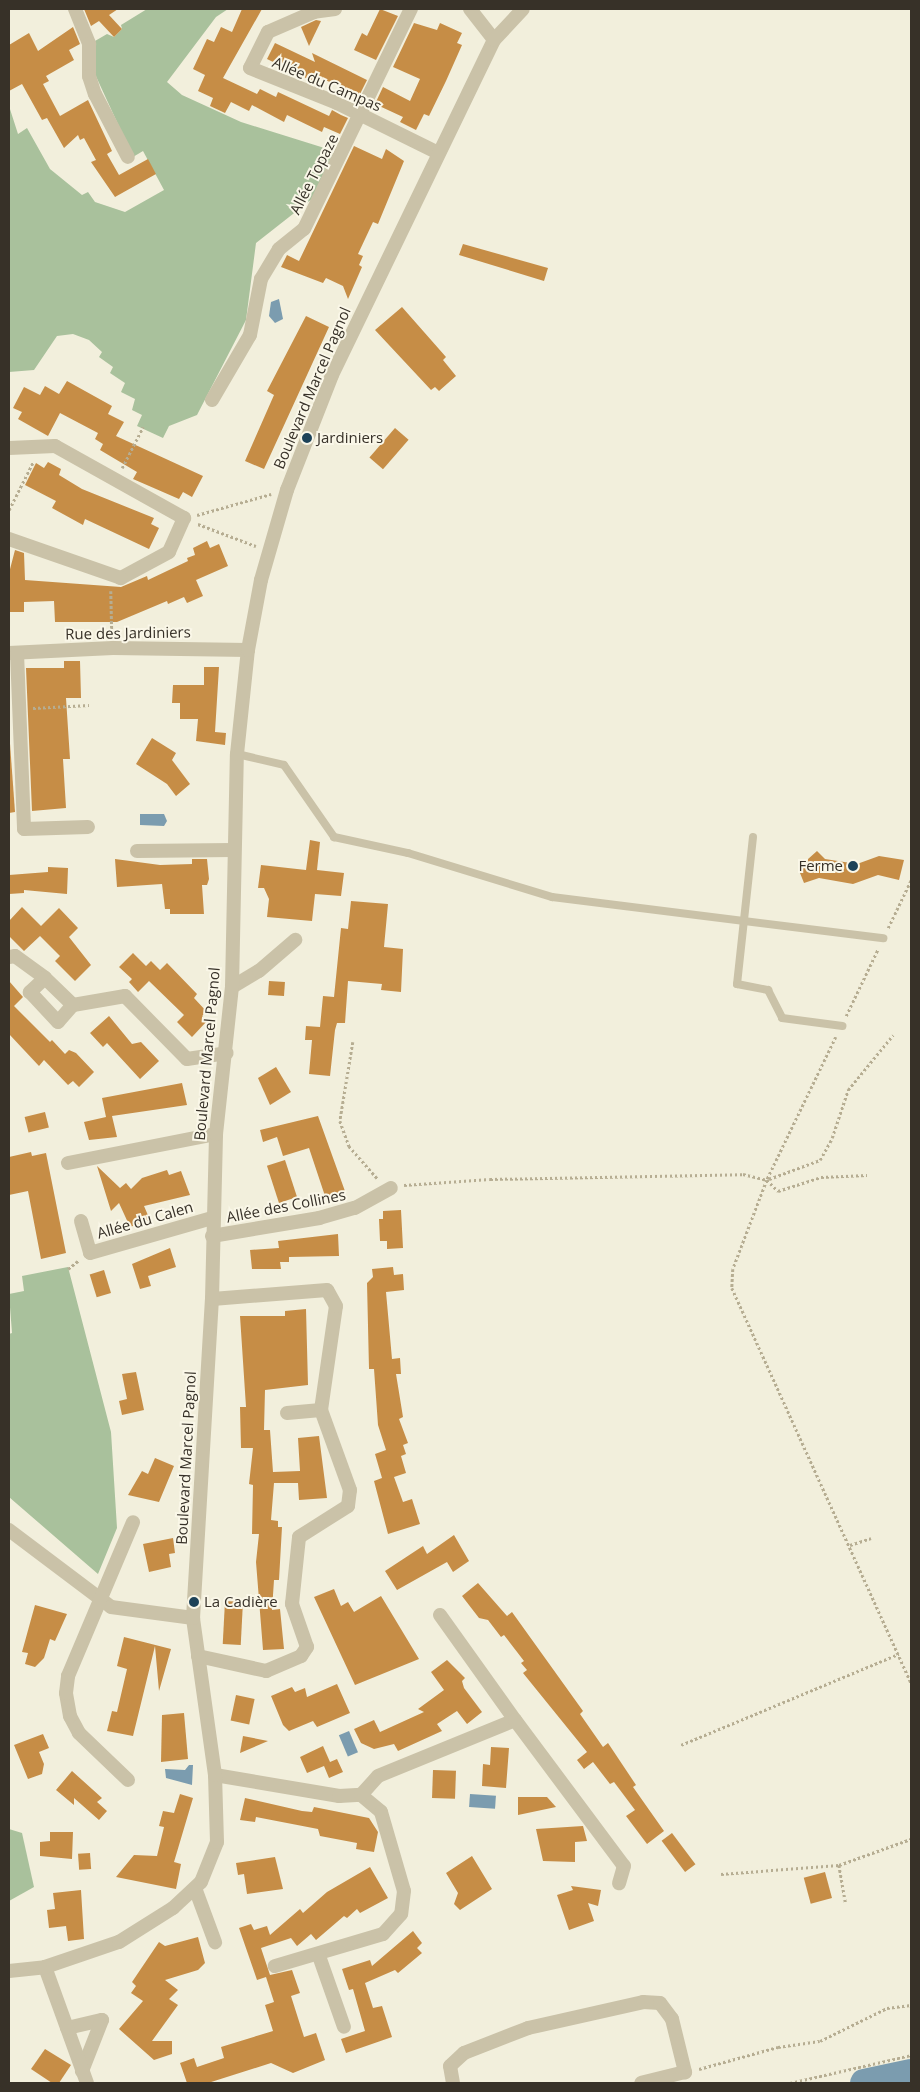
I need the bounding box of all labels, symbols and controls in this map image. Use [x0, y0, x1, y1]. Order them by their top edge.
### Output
street label: Allée du Campas [270, 53, 384, 115]
street label: Allée Topaze [286, 131, 342, 217]
street label: Boulevard Marcel Pagnol [270, 304, 354, 472]
place label: Jardiniers [317, 429, 383, 447]
marker: Jardiniers [301, 432, 313, 444]
street label: Rue des Jardiniers [65, 623, 191, 643]
place label: Ferme [798, 857, 843, 875]
marker: Ferme [847, 860, 859, 872]
street label: Boulevard Marcel Pagnol [190, 967, 224, 1141]
street label: Allée des Collines [225, 1186, 347, 1226]
street label: Allée du Calen [95, 1198, 195, 1242]
street label: Boulevard Marcel Pagnol [172, 1371, 200, 1545]
place label: La Cadière [204, 1593, 278, 1611]
marker: La Cadière [188, 1596, 200, 1608]

